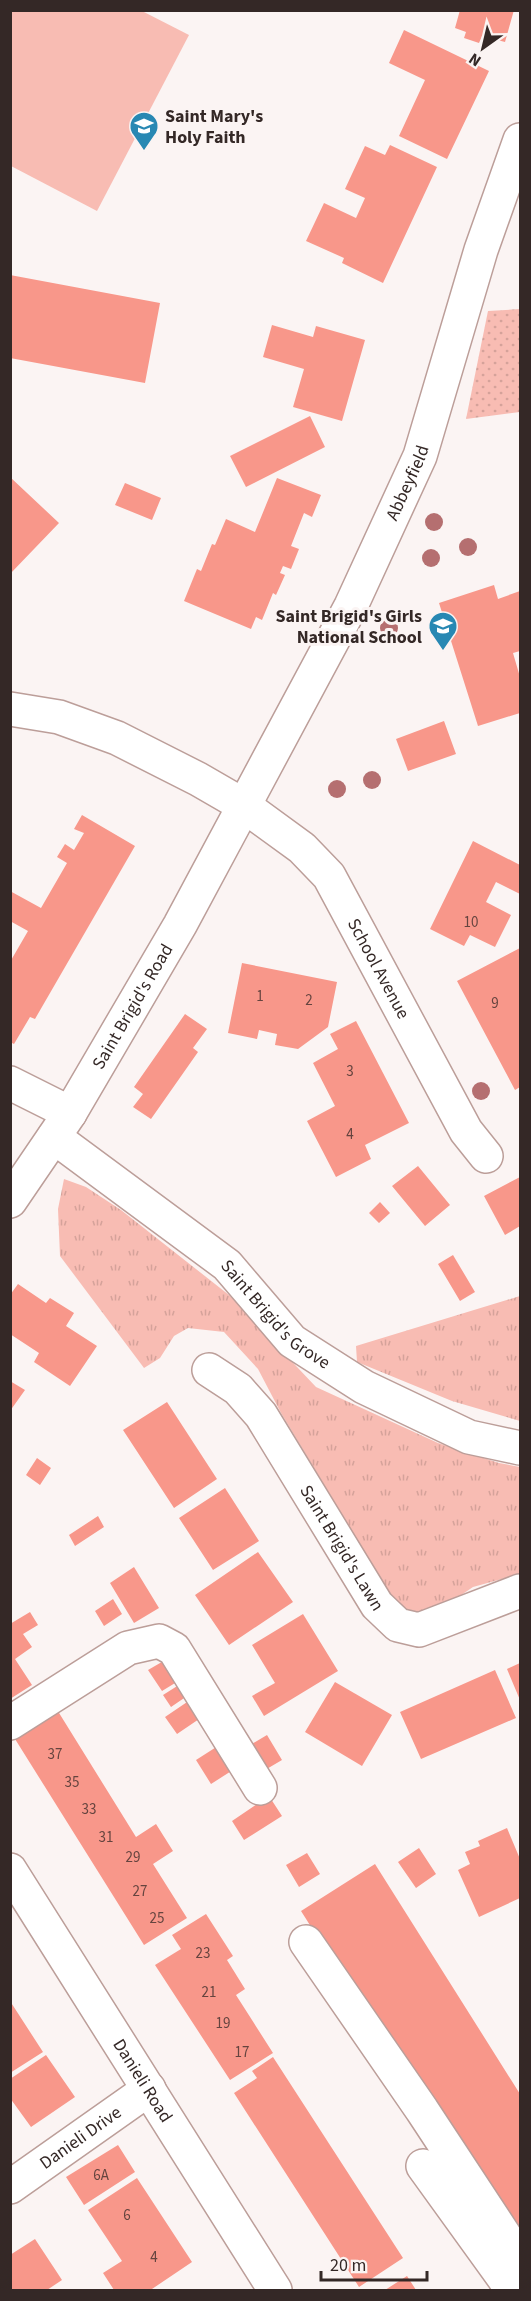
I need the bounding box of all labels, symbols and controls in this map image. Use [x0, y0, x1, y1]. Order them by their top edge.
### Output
north arrow [453, 18, 513, 78]
text: N [465, 48, 486, 72]
place label: Saint Mary's Holy Faith [165, 104, 263, 150]
school or university icon: Saint Mary's Holy Faith [128, 110, 160, 152]
street label: Abbeyfield [380, 442, 435, 524]
place label: Saint Brigid's Girls National School [275, 604, 422, 650]
school or university icon: Saint Brigid's Girls National School [427, 610, 459, 652]
house number: 10 [464, 912, 478, 933]
street label: School Avenue [341, 914, 416, 1023]
street label: Saint Brigid's Road [86, 939, 179, 1074]
house number: 1 [256, 986, 264, 1007]
house number: 2 [305, 990, 313, 1011]
house number: 9 [491, 993, 499, 1014]
house number: 3 [346, 1061, 354, 1082]
house number: 4 [346, 1124, 354, 1145]
street label: Saint Brigid's Grove [215, 1254, 335, 1375]
street label: Saint Brigid's Lawn [294, 1480, 390, 1616]
house number: 37 [48, 1744, 62, 1765]
house number: 35 [65, 1772, 79, 1793]
house number: 33 [82, 1799, 96, 1820]
house number: 31 [99, 1827, 113, 1848]
house number: 29 [126, 1847, 140, 1868]
house number: 27 [133, 1881, 147, 1902]
house number: 25 [150, 1908, 164, 1929]
house number: 23 [196, 1943, 210, 1964]
house number: 21 [202, 1982, 216, 2003]
house number: 19 [216, 2013, 230, 2034]
street label: Danieli Road [107, 2034, 179, 2127]
house number: 17 [235, 2042, 249, 2063]
street label: Danieli Drive [34, 2100, 126, 2175]
house number: 6A [93, 2165, 110, 2186]
house number: 6 [123, 2205, 131, 2226]
scale bar [321, 2244, 428, 2282]
house number: 4 [150, 2247, 158, 2268]
text: 20 m [330, 2253, 366, 2278]

